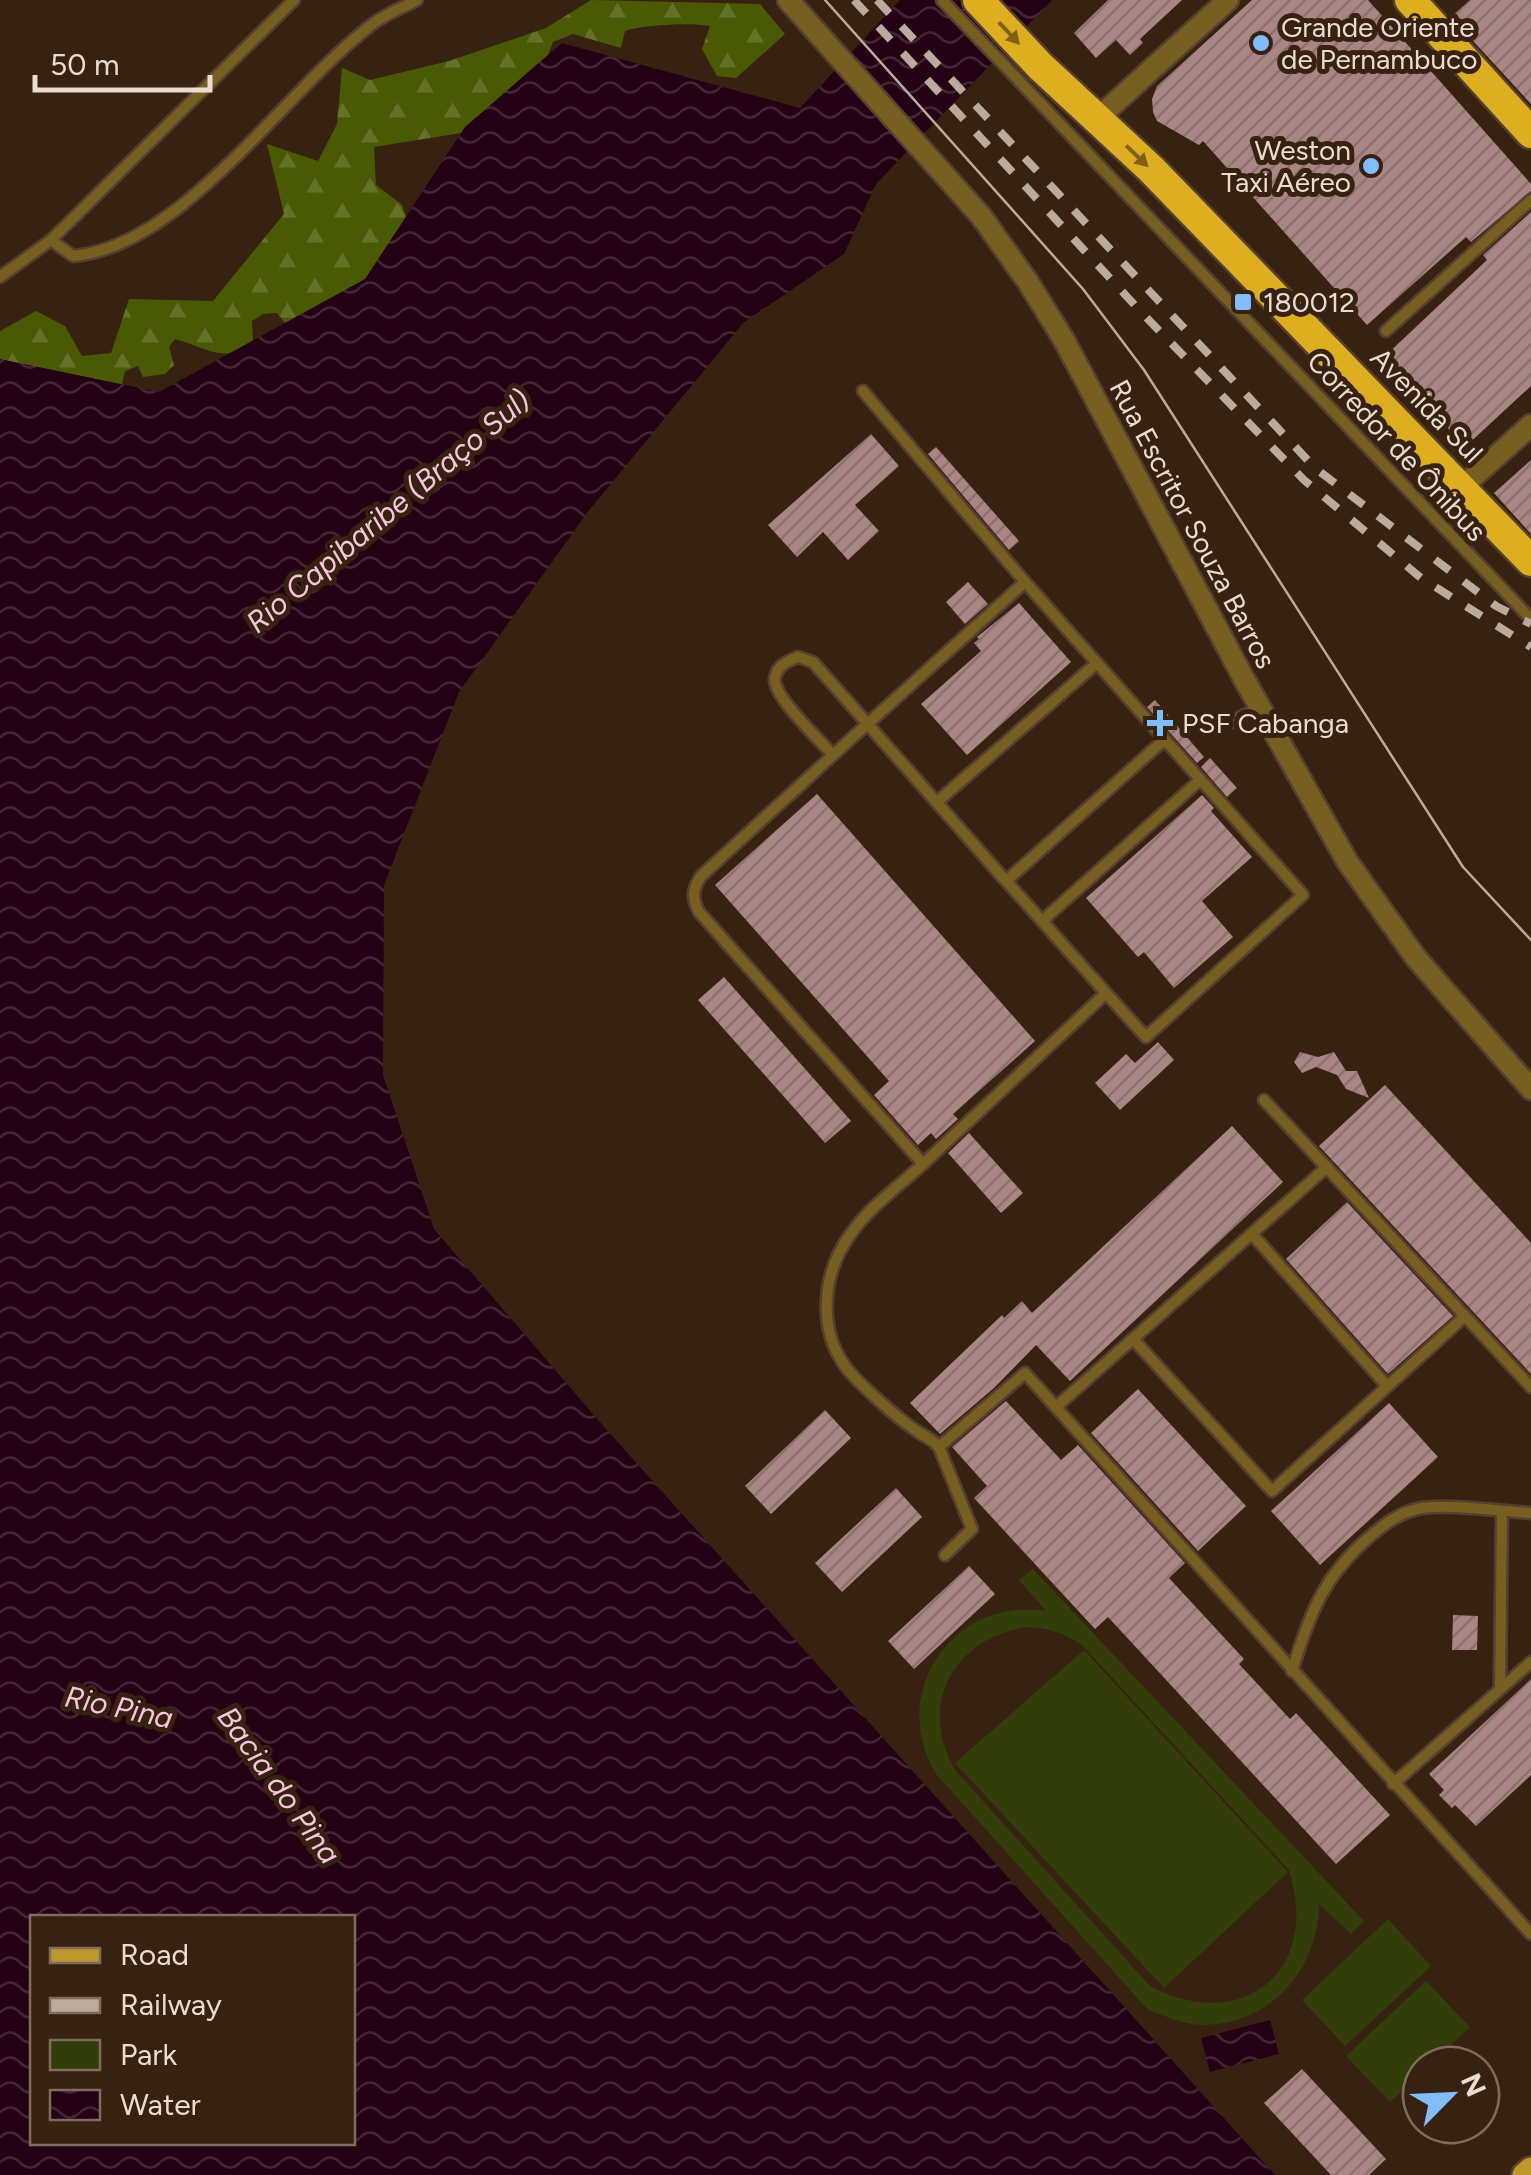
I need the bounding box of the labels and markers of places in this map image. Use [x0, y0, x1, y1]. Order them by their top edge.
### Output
place label: Grande Oriente de Pernambuco [1281, 10, 1477, 76]
marker: Grande Oriente de Pernambuco [1250, 32, 1272, 54]
place label: Weston Taxi Aéreo [1221, 133, 1351, 199]
marker: Weston Taxi Aéreo [1360, 155, 1382, 177]
place label: 180012 [1263, 285, 1355, 319]
marker: 180012 [1232, 291, 1254, 313]
place label: PSF Cabanga [1182, 706, 1349, 740]
marker: PSF Cabanga [1147, 710, 1173, 736]

